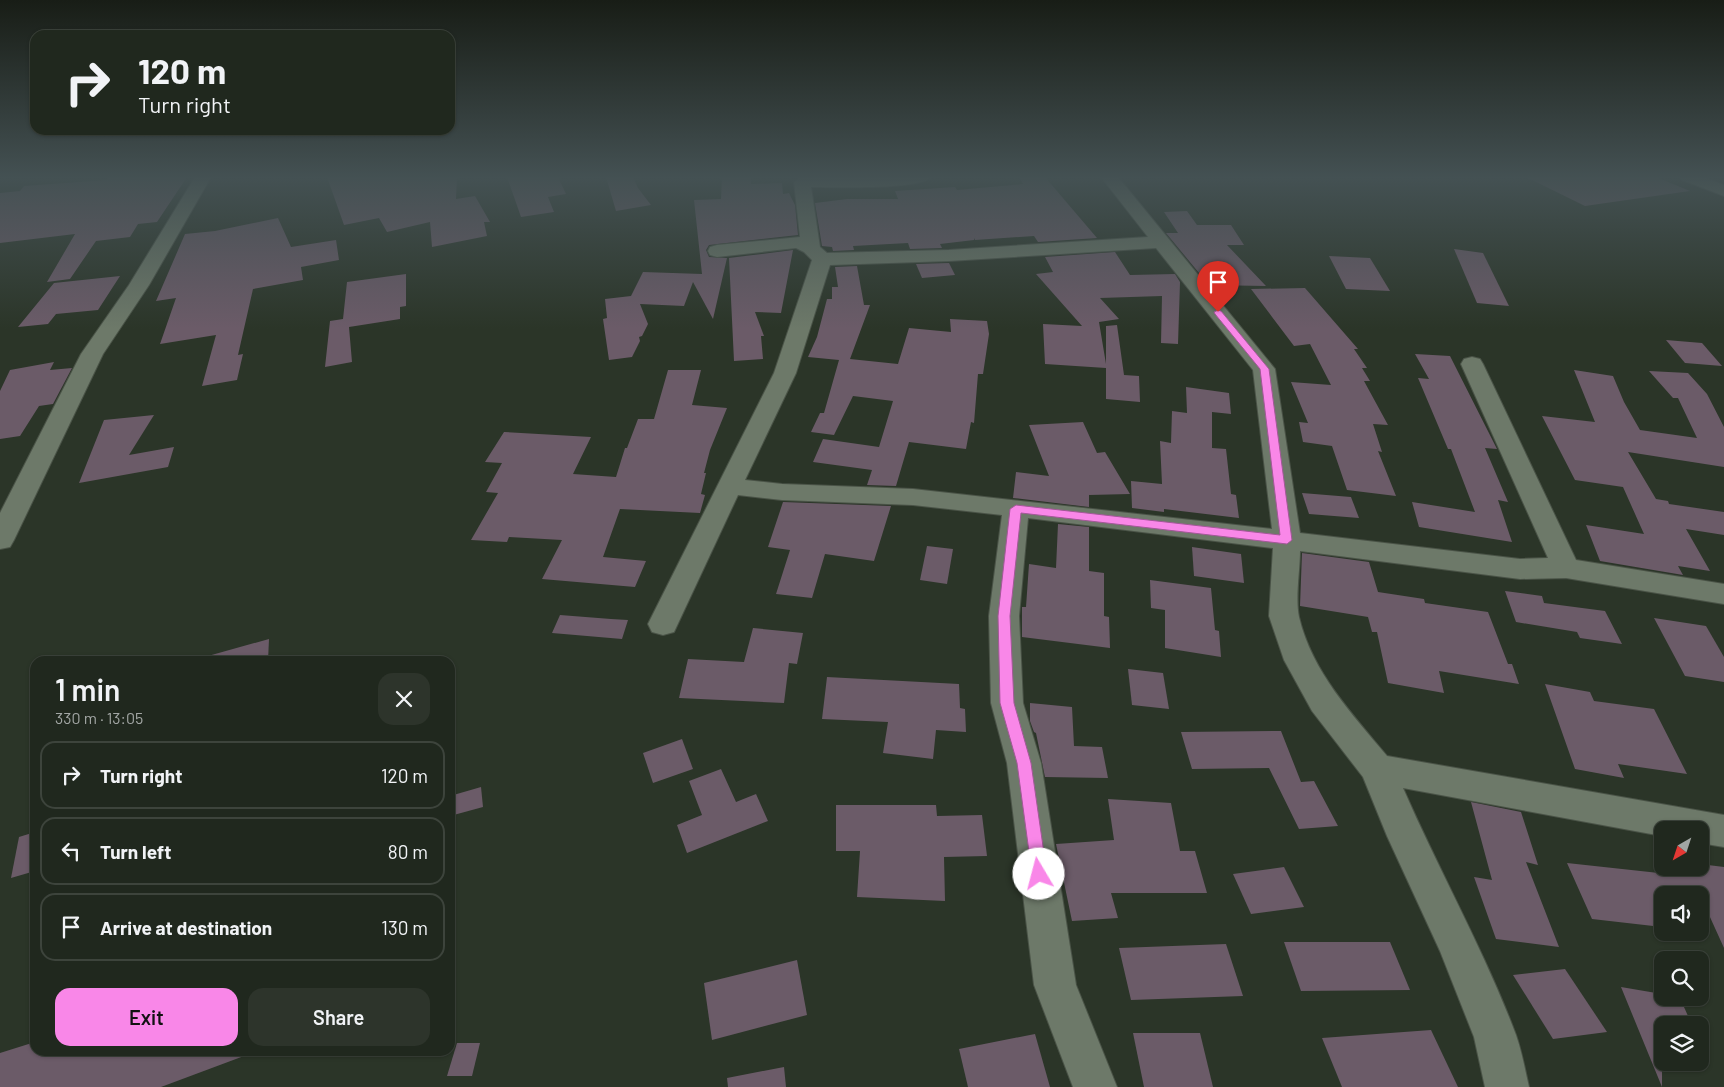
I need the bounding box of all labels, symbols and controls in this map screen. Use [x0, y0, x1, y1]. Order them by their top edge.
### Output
text: 120 m [138, 49, 226, 91]
icon: right [55, 50, 120, 115]
text: Turn right [138, 91, 231, 117]
pin [1197, 261, 1239, 312]
icon: arrive [1204, 268, 1232, 296]
text: 1 min [55, 671, 120, 707]
button: close [378, 673, 430, 725]
text: 330 m · 13:05 [55, 708, 143, 727]
icon: right [57, 761, 85, 789]
text: Turn right [100, 764, 182, 787]
text: 120 m [381, 764, 428, 787]
north arrow [1654, 821, 1709, 876]
map controls [1654, 821, 1709, 1071]
icon: left [57, 837, 85, 865]
text: Turn left [100, 840, 171, 863]
text: 80 m [388, 840, 428, 863]
position arrow [1012, 847, 1064, 899]
button: sound [1654, 886, 1709, 941]
icon: arrive [57, 913, 85, 941]
text: Arrive at destination [100, 916, 272, 939]
text: 130 m [381, 916, 428, 939]
button: search [1654, 951, 1709, 1006]
button: Exit [55, 988, 238, 1046]
button: Share [248, 988, 430, 1046]
button: layers [1654, 1016, 1709, 1071]

